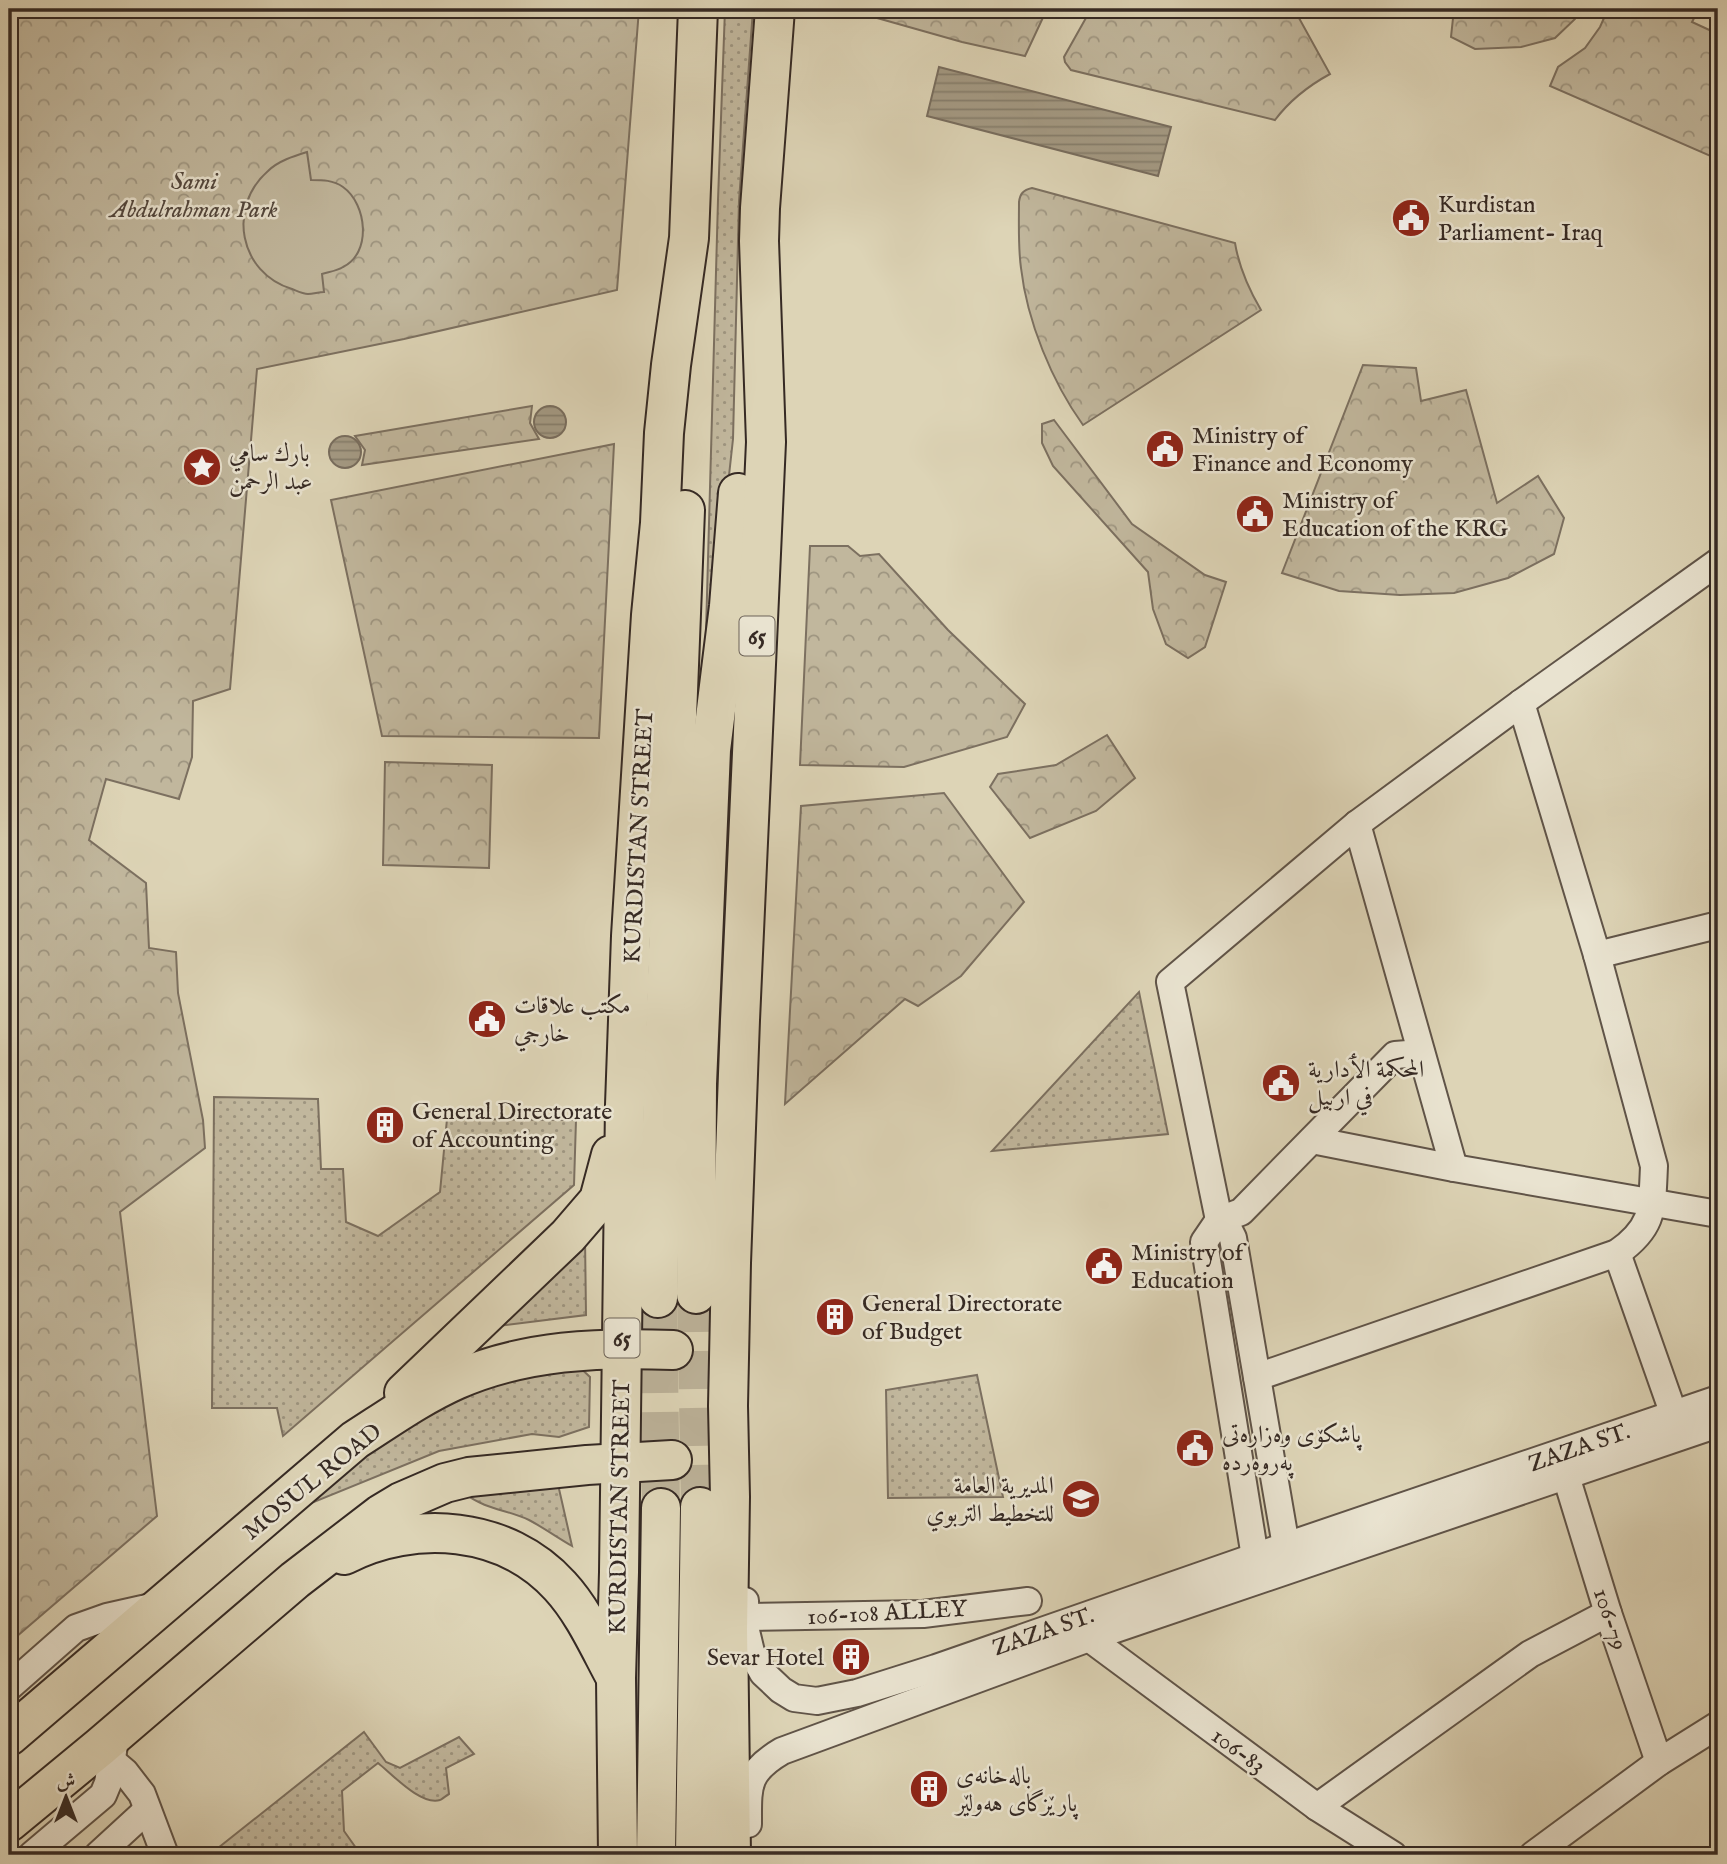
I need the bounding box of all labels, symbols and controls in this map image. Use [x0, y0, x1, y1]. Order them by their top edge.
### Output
park label: Sami Abdulrahman Park [107, 167, 278, 226]
place label: Kurdistan Parliament- Iraq [1438, 190, 1604, 249]
public building icon: Kurdistan Parliament- Iraq [1390, 197, 1432, 239]
place label: Ministry of Finance and Economy [1192, 421, 1413, 480]
public building icon: Ministry of Finance and Economy [1144, 428, 1186, 470]
place label: بارك سامي عبد الرحمن [229, 439, 313, 498]
place icon: بارك سامي عبد الرحمن [181, 446, 223, 488]
place label: Ministry of Education of the KRG [1282, 486, 1508, 545]
public building icon: Ministry of Education of the KRG [1234, 493, 1276, 535]
road number: 65 [740, 616, 774, 656]
street label: KURDISTAN STREET [617, 708, 662, 964]
place label: مكتب علاقات خارجي [514, 991, 630, 1052]
public building icon: مكتب علاقات خارجي [466, 998, 508, 1040]
place label: المحكمة الٲدارية في اربيل [1308, 1053, 1424, 1116]
public building icon: المحكمة الٲدارية في اربيل [1260, 1062, 1302, 1104]
place label: General Directorate of Accounting [412, 1097, 612, 1156]
building icon: General Directorate of Accounting [364, 1104, 406, 1146]
place label: Ministry of Education [1131, 1238, 1248, 1297]
public building icon: Ministry of Education [1083, 1245, 1125, 1287]
place label: General Directorate of Budget [862, 1289, 1062, 1348]
building icon: General Directorate of Budget [814, 1296, 856, 1338]
road number: 65 [604, 1318, 640, 1358]
street label: KURDISTAN STREET [603, 1379, 638, 1635]
street label: MOSUL ROAD [237, 1417, 389, 1548]
street label: ZAZA ST. [1525, 1417, 1634, 1480]
place label: پاشکۆی وەزارەتی پەروەردە [1222, 1420, 1362, 1479]
public building icon: پاشکۆی وەزارەتی پەروەردە [1174, 1427, 1216, 1469]
place label: المديرية العامة للتخطيط التربوي [926, 1471, 1054, 1532]
school or university icon: المديرية العامة للتخطيط التربوي [1060, 1478, 1102, 1520]
street label: 106-79 [1585, 1584, 1634, 1654]
street label: 106-108 ALLEY [806, 1594, 970, 1633]
street label: ZAZA ST. [989, 1601, 1098, 1664]
building icon: Sevar Hotel [830, 1636, 872, 1678]
place label: Sevar Hotel [707, 1643, 824, 1674]
street label: 106-83 [1205, 1721, 1272, 1781]
place label: بالەخانەی پارێزگای هەولێر [953, 1761, 1079, 1820]
north arrow [32, 1762, 102, 1832]
building icon: بالەخانەی پارێزگای هەولێر [908, 1768, 950, 1810]
text: ش [57, 1770, 75, 1794]

